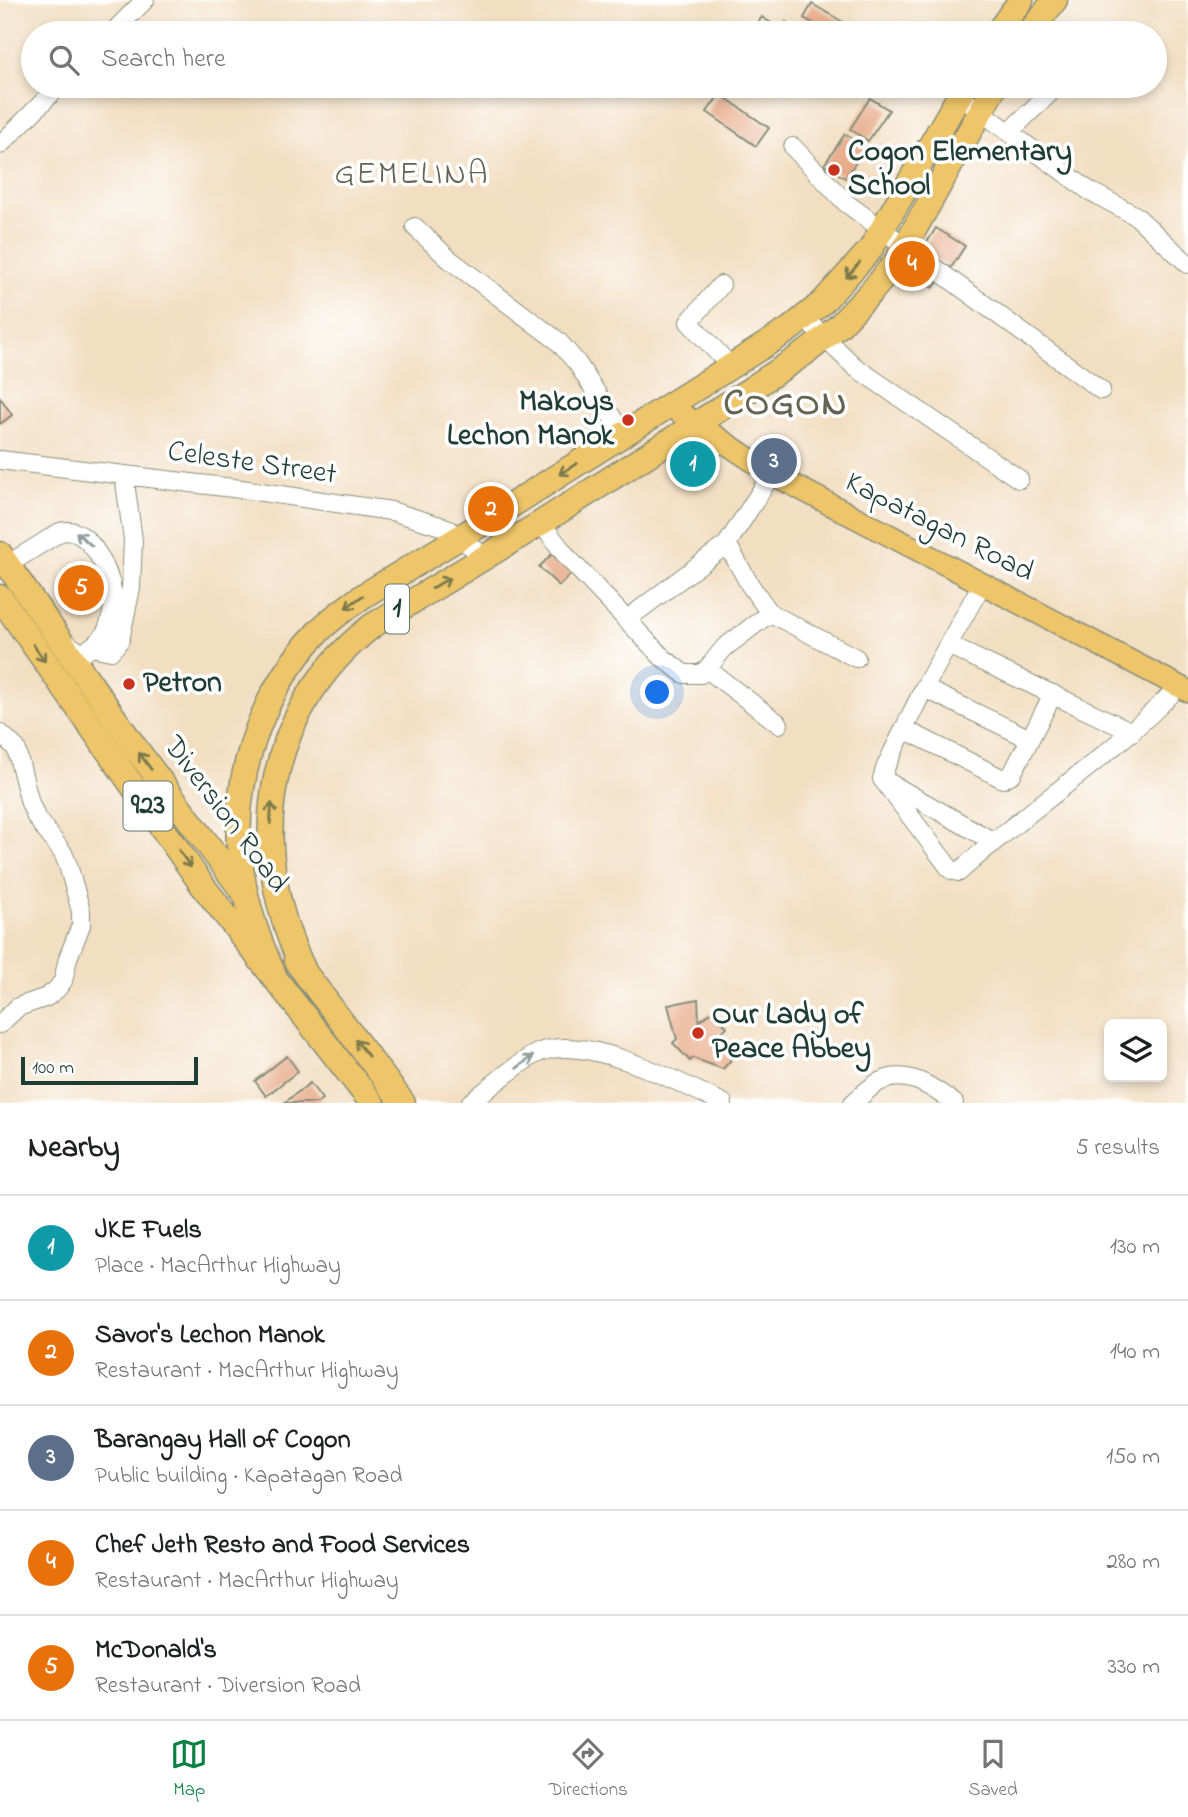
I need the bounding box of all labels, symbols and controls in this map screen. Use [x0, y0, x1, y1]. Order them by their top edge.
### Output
search box [21, 21, 1167, 98]
icon: search [45, 41, 83, 79]
text: Search here [101, 41, 226, 79]
place label: Cogon Elementary School [848, 131, 1072, 209]
district label: GEMELINA [335, 152, 489, 199]
marker: Cogon Elementary School [826, 162, 842, 178]
pin: 4 [889, 238, 935, 290]
one-way arrow [845, 260, 861, 278]
district label: COGON [724, 378, 848, 432]
place label: Makoys Lechon Manok [447, 381, 615, 459]
marker: Makoys Lechon Manok [620, 412, 636, 428]
street label: Celeste Street [165, 430, 339, 498]
pin: 3 [751, 435, 797, 487]
pin: 1 [670, 438, 716, 490]
street label: Kapatagan Road [837, 461, 1041, 595]
one-way arrow [558, 462, 578, 476]
pin: 2 [468, 483, 514, 535]
one-way arrow [75, 531, 93, 547]
pin: 5 [58, 562, 104, 614]
one-way arrow [431, 575, 451, 589]
road number: 1 [385, 584, 409, 634]
one-way arrow [345, 595, 364, 610]
one-way arrow [32, 643, 46, 662]
place label: Petron [143, 662, 222, 706]
your location [640, 675, 674, 709]
marker: Petron [121, 676, 137, 692]
street label: Diversion Road [151, 727, 299, 903]
one-way arrow [138, 752, 153, 771]
road number: 923 [124, 782, 172, 830]
one-way arrow [264, 802, 277, 825]
one-way arrow [178, 849, 192, 868]
place label: Our Lady of Peace Abbey [712, 994, 871, 1072]
map controls [1104, 1019, 1167, 1082]
button: layers [1104, 1019, 1167, 1082]
marker: Our Lady of Peace Abbey [690, 1025, 706, 1041]
one-way arrow [355, 1039, 369, 1058]
scale bar [21, 1054, 198, 1086]
text: 100 m [32, 1055, 74, 1082]
one-way arrow [515, 1055, 533, 1070]
text: Nearby [28, 1127, 120, 1171]
text: 5 results [1076, 1132, 1160, 1165]
text: JKE Fuels [95, 1212, 202, 1250]
text: 1 [47, 1231, 55, 1264]
text: 130 m [1110, 1231, 1160, 1264]
text: Place · MacArthur Highway [95, 1250, 341, 1283]
text: Savor's Lechon Manok [95, 1317, 325, 1355]
text: 2 [45, 1336, 57, 1369]
text: 140 m [1110, 1336, 1160, 1369]
text: Restaurant · MacArthur Highway [95, 1355, 399, 1388]
text: Barangay Hall of Cogon [95, 1422, 350, 1460]
text: 3 [46, 1441, 56, 1474]
text: 150 m [1106, 1441, 1160, 1474]
text: Public building · Kapatagan Road [95, 1460, 402, 1493]
text: Chef Jeth Resto and Food Services [95, 1527, 470, 1565]
text: 4 [46, 1546, 56, 1579]
text: 280 m [1106, 1546, 1160, 1579]
text: Restaurant · MacArthur Highway [95, 1565, 399, 1598]
text: McDonald's [95, 1632, 217, 1670]
text: 5 [44, 1651, 58, 1684]
text: 330 m [1107, 1651, 1160, 1684]
text: Restaurant · Diversion Road [95, 1670, 361, 1703]
tab: Map [170, 1735, 208, 1804]
tab: Directions [549, 1735, 628, 1804]
tab: Saved [968, 1735, 1018, 1804]

